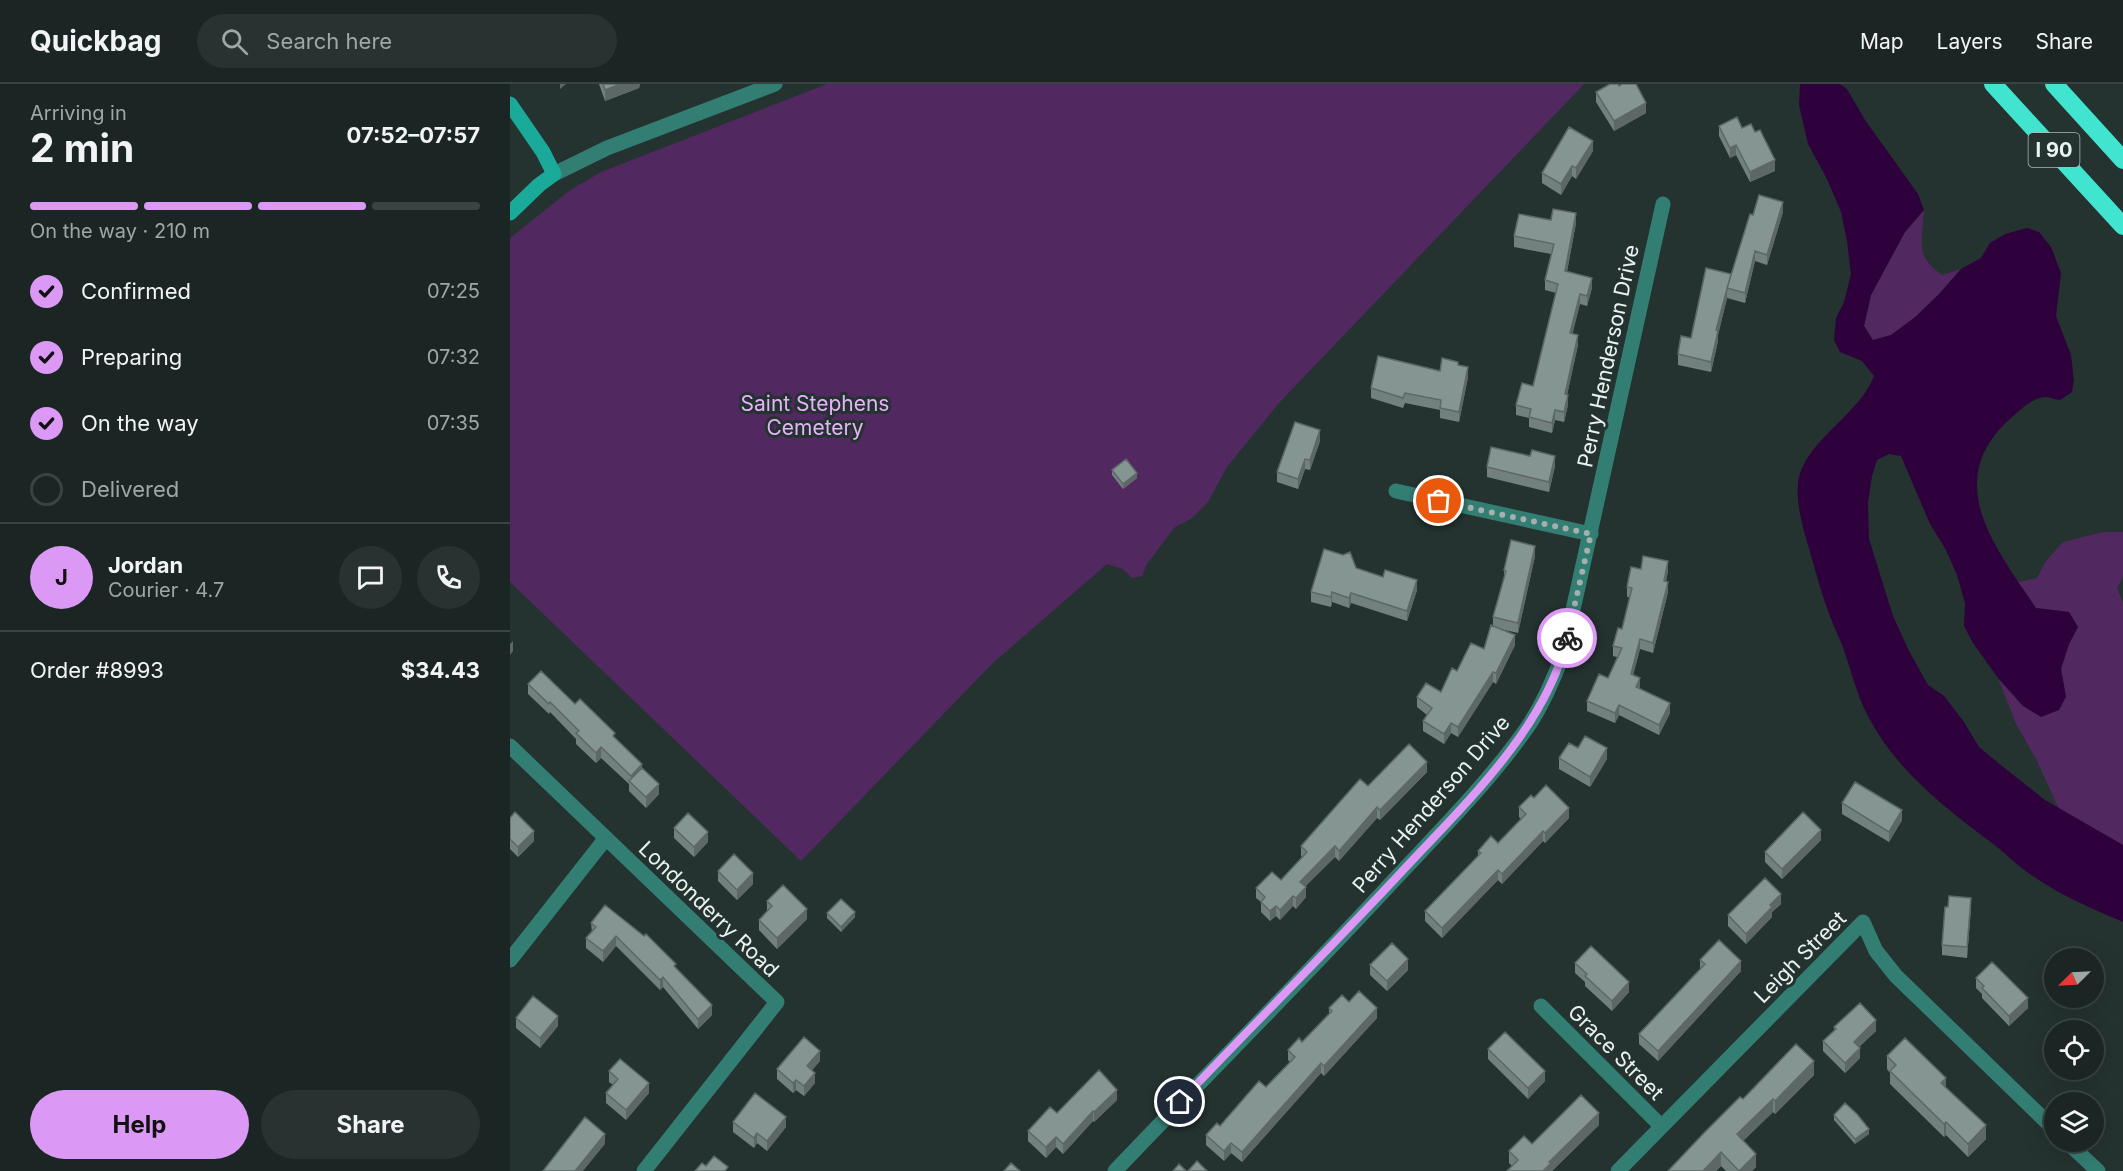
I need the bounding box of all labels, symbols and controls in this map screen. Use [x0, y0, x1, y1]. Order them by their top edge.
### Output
search box [197, 14, 617, 68]
text: Quickbag [30, 24, 161, 58]
icon: search [218, 25, 251, 58]
text: Search here [266, 28, 392, 54]
text: Map [1860, 29, 1904, 54]
text: Layers [1937, 29, 2003, 54]
text: Share [2036, 29, 2093, 54]
text: Arriving in [30, 101, 127, 125]
text: 07:52–07:57 [347, 122, 480, 148]
text: 2 min [30, 124, 134, 171]
road number: I 90 [2028, 133, 2080, 167]
text: On the way · 210 m [30, 219, 210, 243]
street label: Perry Henderson Drive [1572, 242, 1644, 470]
icon: check [30, 275, 63, 308]
text: Confirmed [81, 278, 191, 304]
text: 07:25 [427, 279, 480, 303]
icon: check [30, 341, 63, 374]
text: Preparing [81, 344, 182, 370]
text: 07:32 [427, 345, 480, 369]
park label: Saint Stephens Cemetery [741, 391, 889, 440]
icon: check [30, 407, 63, 440]
text: On the way [81, 410, 199, 436]
text: 07:35 [427, 411, 480, 435]
pin [1413, 475, 1464, 526]
text: Delivered [81, 476, 179, 502]
icon: bag [1422, 484, 1455, 517]
button: chat [339, 546, 402, 609]
button: phone [417, 546, 480, 609]
text: Jordan [108, 552, 183, 578]
text: J [55, 564, 68, 590]
text: Courier · 4.7 [108, 578, 224, 602]
courier [1537, 608, 1597, 668]
icon: bike [1551, 622, 1584, 655]
text: Order #8993 [30, 657, 164, 683]
text: $34.43 [401, 657, 480, 683]
street label: Perry Henderson Drive [1347, 710, 1515, 898]
street label: Londonderry Road [634, 836, 784, 982]
street label: Leigh Street [1749, 906, 1851, 1008]
north arrow [2044, 948, 2104, 1008]
map controls [2044, 948, 2104, 1152]
street label: Grace Street [1563, 999, 1669, 1105]
button: locate [2044, 1020, 2104, 1080]
pin [1154, 1076, 1205, 1127]
icon: home [1163, 1085, 1196, 1118]
button: Help [30, 1090, 249, 1159]
button: Share [261, 1090, 480, 1159]
button: layers [2044, 1092, 2104, 1152]

